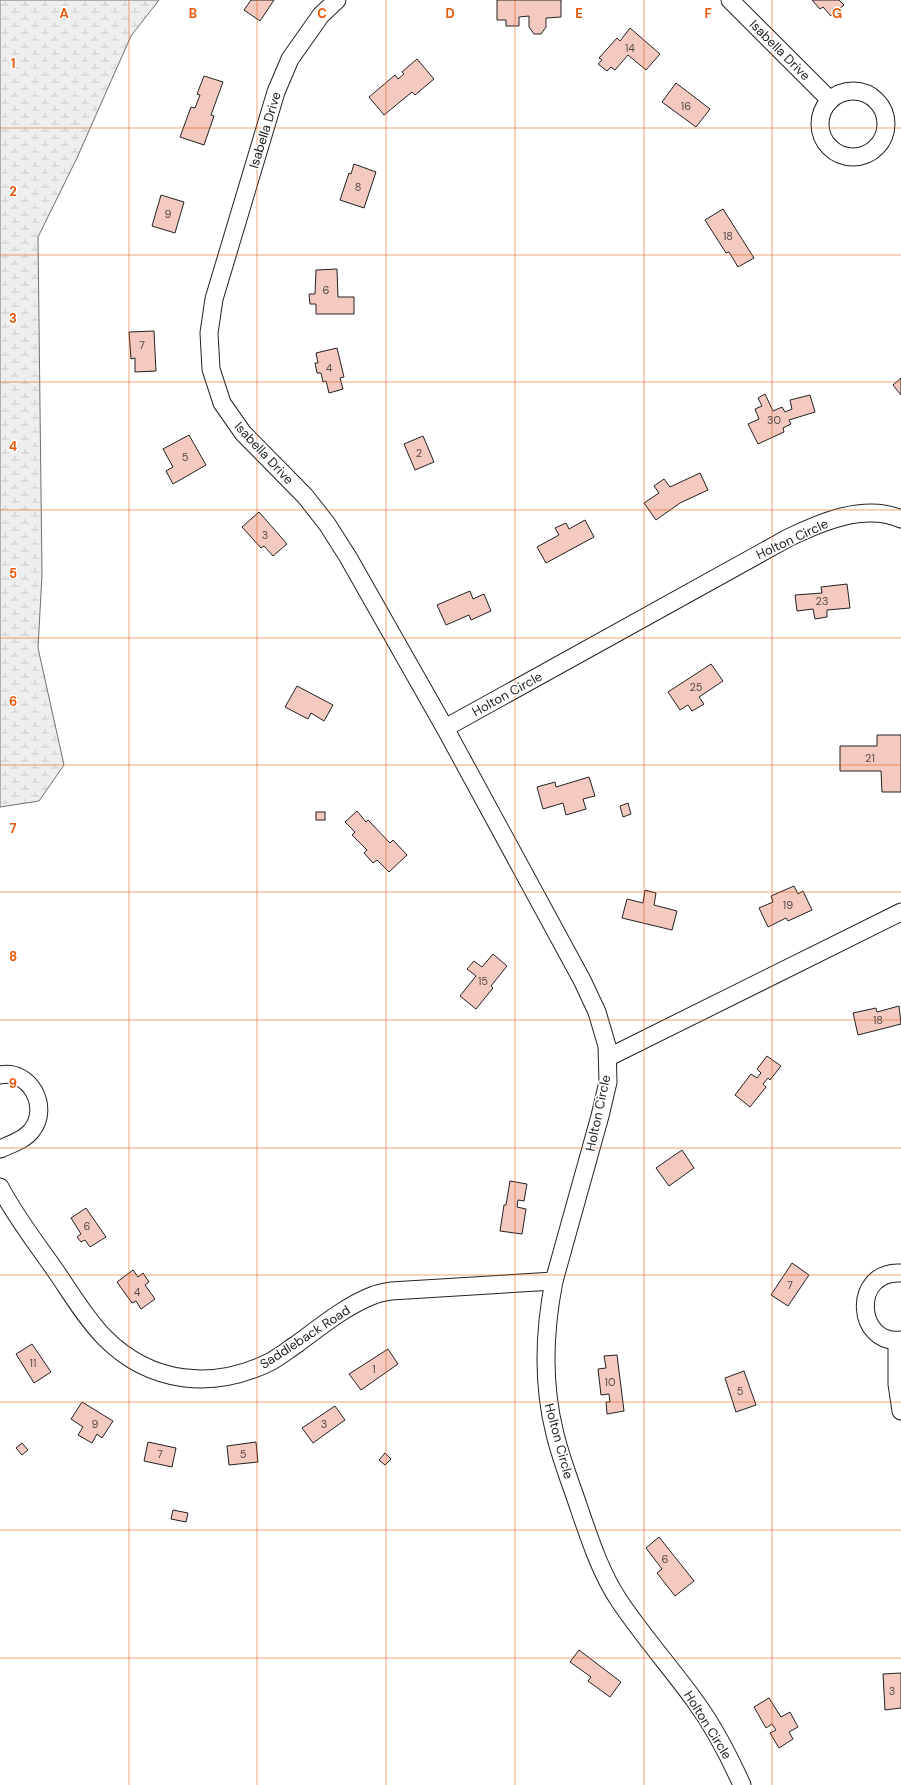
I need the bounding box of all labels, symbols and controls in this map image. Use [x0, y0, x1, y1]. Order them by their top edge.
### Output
text: A [59, 5, 69, 22]
text: B [189, 5, 197, 22]
text: C [317, 5, 327, 22]
text: D [445, 5, 455, 22]
text: E [575, 5, 583, 22]
text: F [704, 5, 712, 22]
text: G [832, 5, 842, 22]
street label: Isabella Drive [746, 16, 814, 84]
house number: 14 [625, 41, 635, 55]
text: 1 [11, 55, 15, 72]
street label: Isabella Drive [245, 90, 285, 170]
house number: 16 [681, 99, 691, 113]
house number: 8 [355, 180, 361, 194]
text: 2 [9, 183, 17, 200]
house number: 9 [165, 207, 172, 221]
house number: 18 [723, 229, 733, 243]
house number: 6 [323, 283, 330, 297]
text: 3 [9, 310, 17, 327]
house number: 7 [139, 338, 145, 352]
house number: 4 [326, 361, 333, 375]
house number: 30 [767, 413, 781, 427]
street label: Isabella Drive [231, 418, 297, 488]
text: 4 [9, 438, 17, 455]
house number: 2 [416, 446, 422, 460]
house number: 5 [182, 450, 189, 464]
street label: Holton Circle [753, 515, 831, 563]
house number: 3 [262, 528, 268, 542]
text: 5 [9, 565, 17, 582]
house number: 23 [816, 594, 828, 608]
street label: Holton Circle [469, 668, 545, 720]
house number: 25 [689, 680, 703, 694]
text: 6 [9, 693, 17, 710]
house number: 21 [865, 751, 875, 765]
text: 7 [10, 820, 17, 837]
house number: 19 [783, 898, 793, 912]
text: 8 [9, 948, 17, 965]
house number: 15 [478, 974, 488, 988]
house number: 18 [873, 1013, 883, 1027]
street label: Holton Circle [582, 1073, 614, 1153]
text: 9 [9, 1075, 17, 1092]
house number: 6 [84, 1219, 91, 1233]
house number: 7 [787, 1278, 793, 1292]
house number: 4 [134, 1285, 141, 1299]
street label: Saddleback Road [257, 1302, 353, 1372]
house number: 11 [30, 1356, 36, 1370]
house number: 1 [372, 1362, 376, 1376]
house number: 10 [605, 1375, 615, 1389]
house number: 5 [737, 1384, 744, 1398]
street label: Holton Circle [541, 1401, 577, 1481]
house number: 9 [92, 1417, 99, 1431]
house number: 3 [321, 1417, 327, 1431]
house number: 7 [157, 1447, 163, 1461]
house number: 5 [240, 1447, 247, 1461]
house number: 6 [662, 1552, 669, 1566]
house number: 3 [889, 1684, 895, 1698]
street label: Holton Circle [680, 1688, 736, 1762]

